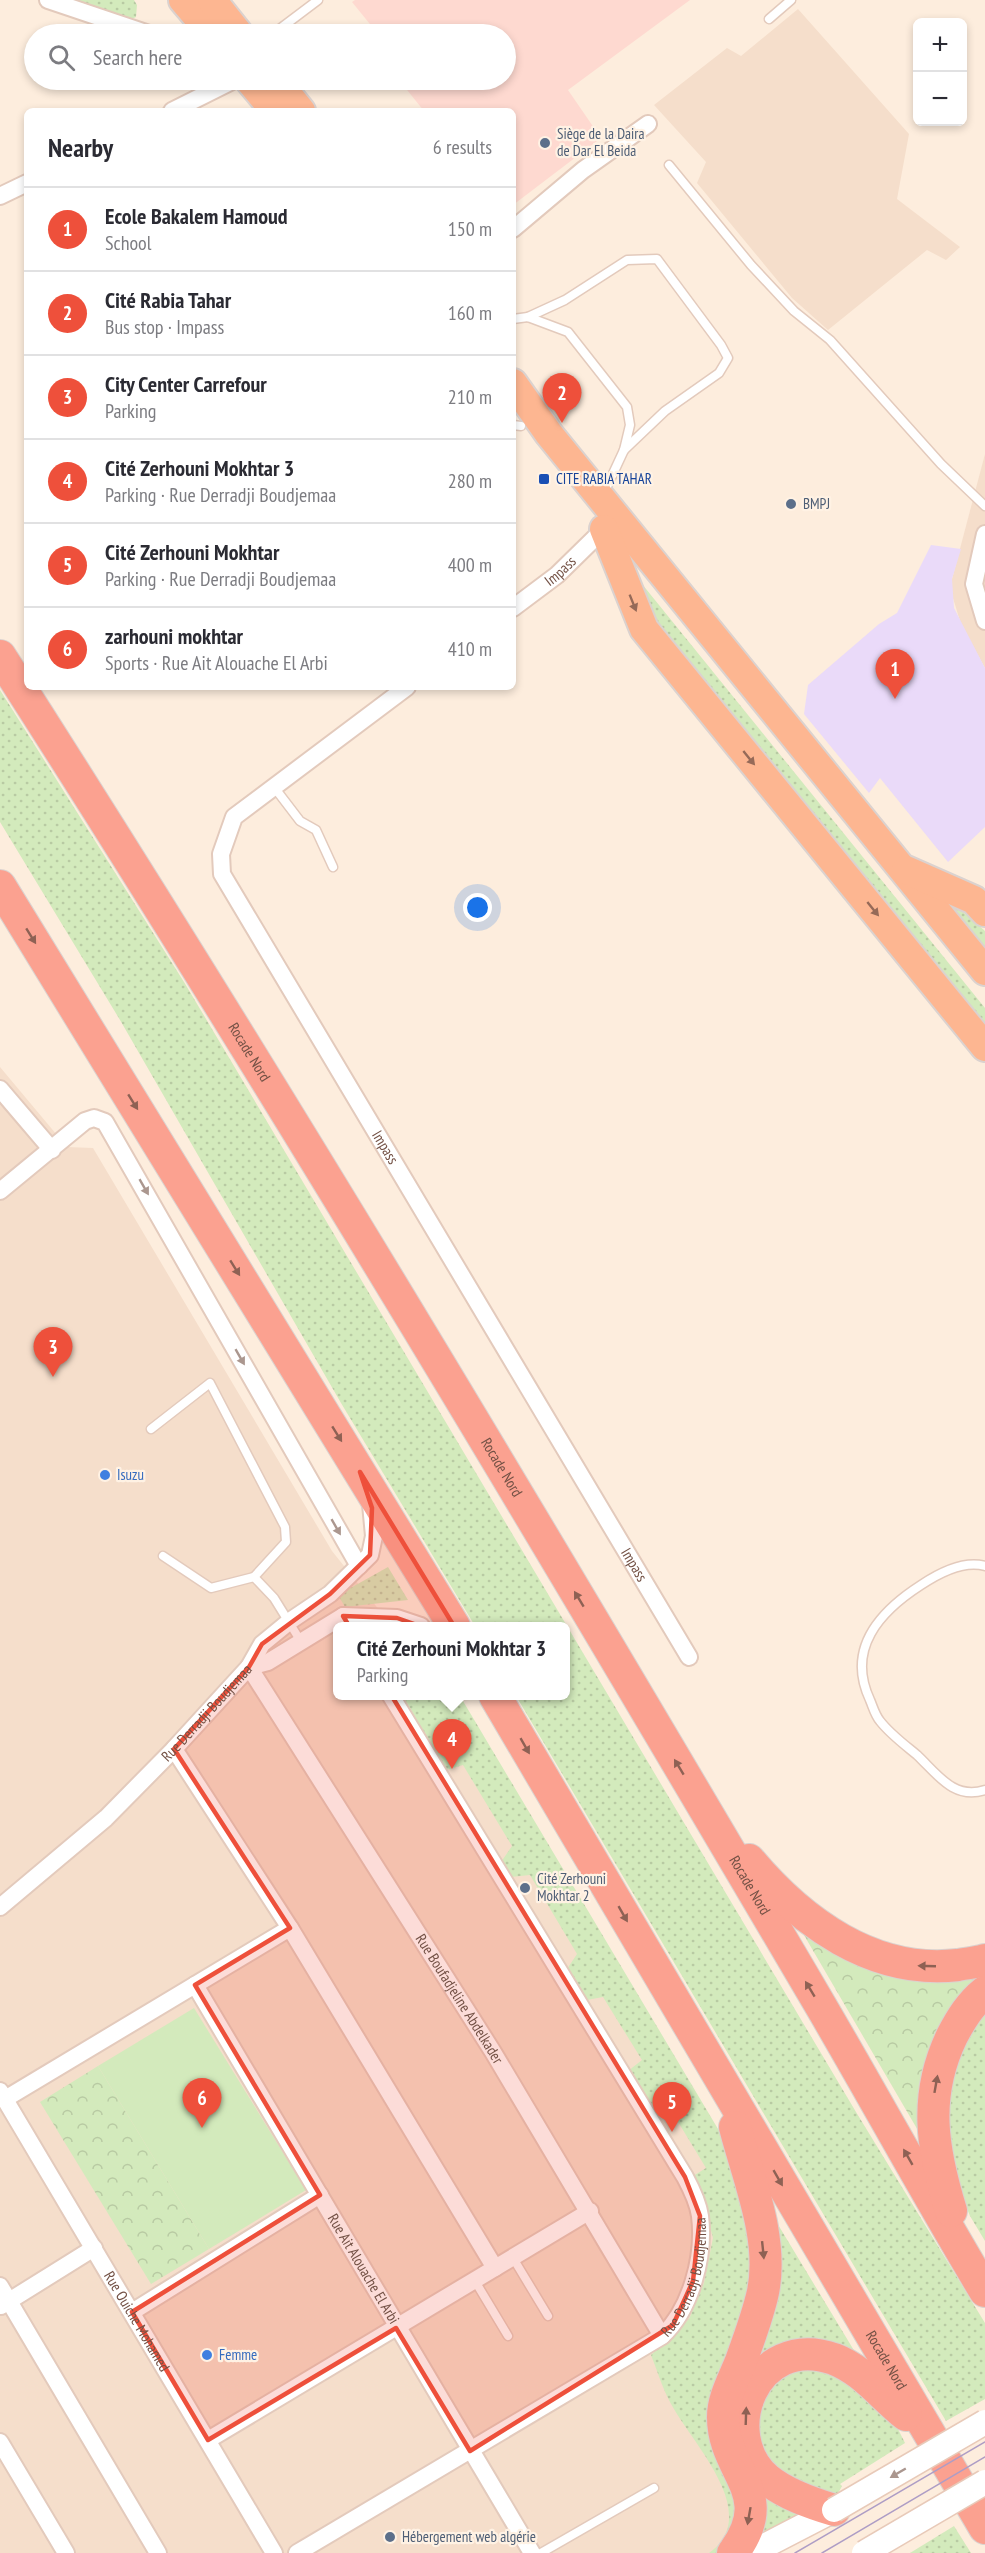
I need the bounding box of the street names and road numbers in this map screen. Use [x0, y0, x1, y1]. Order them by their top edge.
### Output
street label: Impass [541, 552, 580, 590]
street label: Rocade Nord [224, 1019, 275, 1085]
street label: Impass [368, 1127, 403, 1167]
street label: Rocade Nord [477, 1434, 527, 1500]
street label: Impass [617, 1544, 652, 1585]
street label: Rue Derradji Boudjemaa [157, 1660, 256, 1765]
street label: Rocade Nord [725, 1852, 775, 1918]
street label: Rue Boufadjeline Abdelkader [412, 1930, 508, 2068]
street label: Rue Ait Alouache El Arbi [324, 2210, 404, 2327]
street label: Rue Derradji Boudjemaa [657, 2217, 710, 2340]
street label: Rue Ouiche Mohamed [100, 2268, 174, 2375]
street label: Rocade Nord [862, 2327, 912, 2393]

